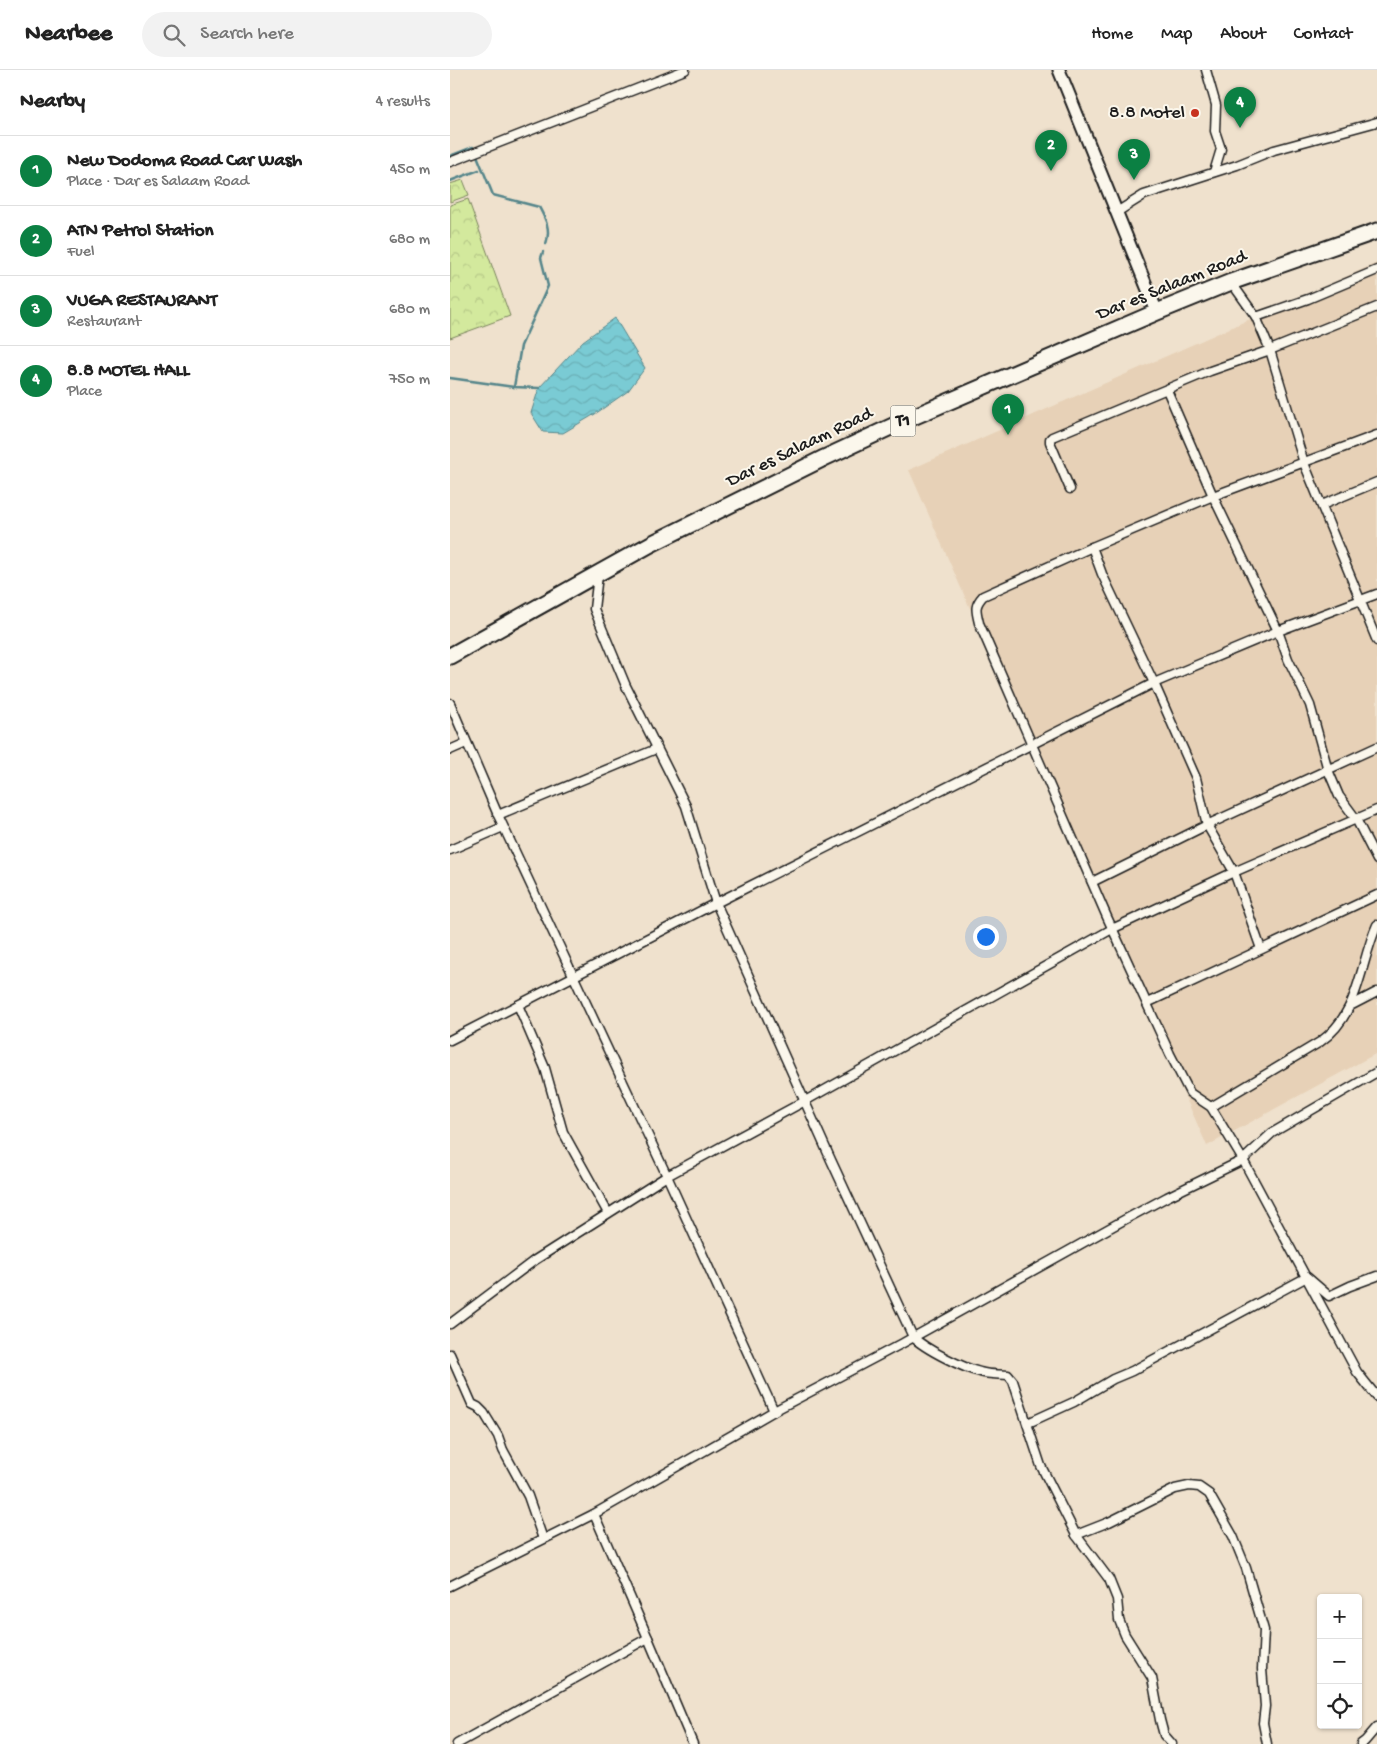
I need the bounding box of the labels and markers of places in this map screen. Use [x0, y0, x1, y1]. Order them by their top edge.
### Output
pin: 4 [1224, 87, 1256, 128]
place label: 8.8 Motel [1109, 102, 1185, 125]
marker: 8.8 Motel [1189, 107, 1201, 119]
pin: 2 [1035, 130, 1067, 171]
pin: 3 [1118, 139, 1150, 180]
pin: 1 [992, 394, 1024, 435]

